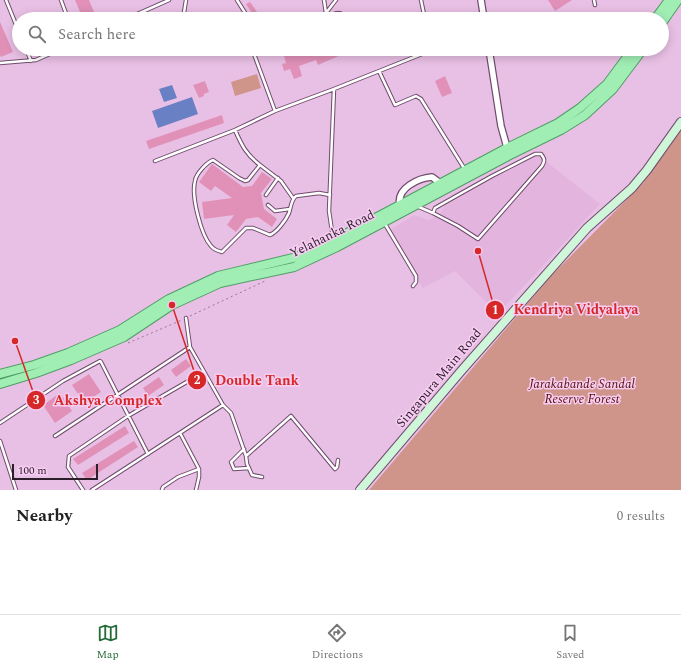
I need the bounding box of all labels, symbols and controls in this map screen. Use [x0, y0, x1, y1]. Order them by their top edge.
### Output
search box [12, 12, 669, 56]
icon: search [26, 23, 48, 45]
text: Search here [58, 23, 136, 46]
street label: Yelahanka Road [286, 205, 378, 263]
callout: Kendriya Vidyalaya [485, 297, 646, 323]
text: Kendriya Vidyalaya [513, 299, 639, 320]
text: 1 [492, 301, 498, 320]
street label: Singapura Main Road [391, 324, 487, 432]
callout: Double Tank [187, 367, 307, 393]
text: Double Tank [215, 370, 300, 391]
text: 2 [194, 371, 201, 390]
park label: Jarakabande Sandal Reserve Forest [528, 374, 635, 409]
callout: Akshya Complex [26, 387, 170, 413]
text: Akshya Complex [54, 390, 163, 411]
text: 3 [33, 391, 40, 410]
scale bar [12, 462, 98, 481]
text: 100 m [18, 462, 47, 479]
text: Nearby [16, 503, 72, 529]
text: 0 results [617, 506, 665, 526]
tab: Map [97, 622, 119, 663]
tab: Directions [312, 622, 363, 663]
tab: Saved [556, 622, 584, 663]

